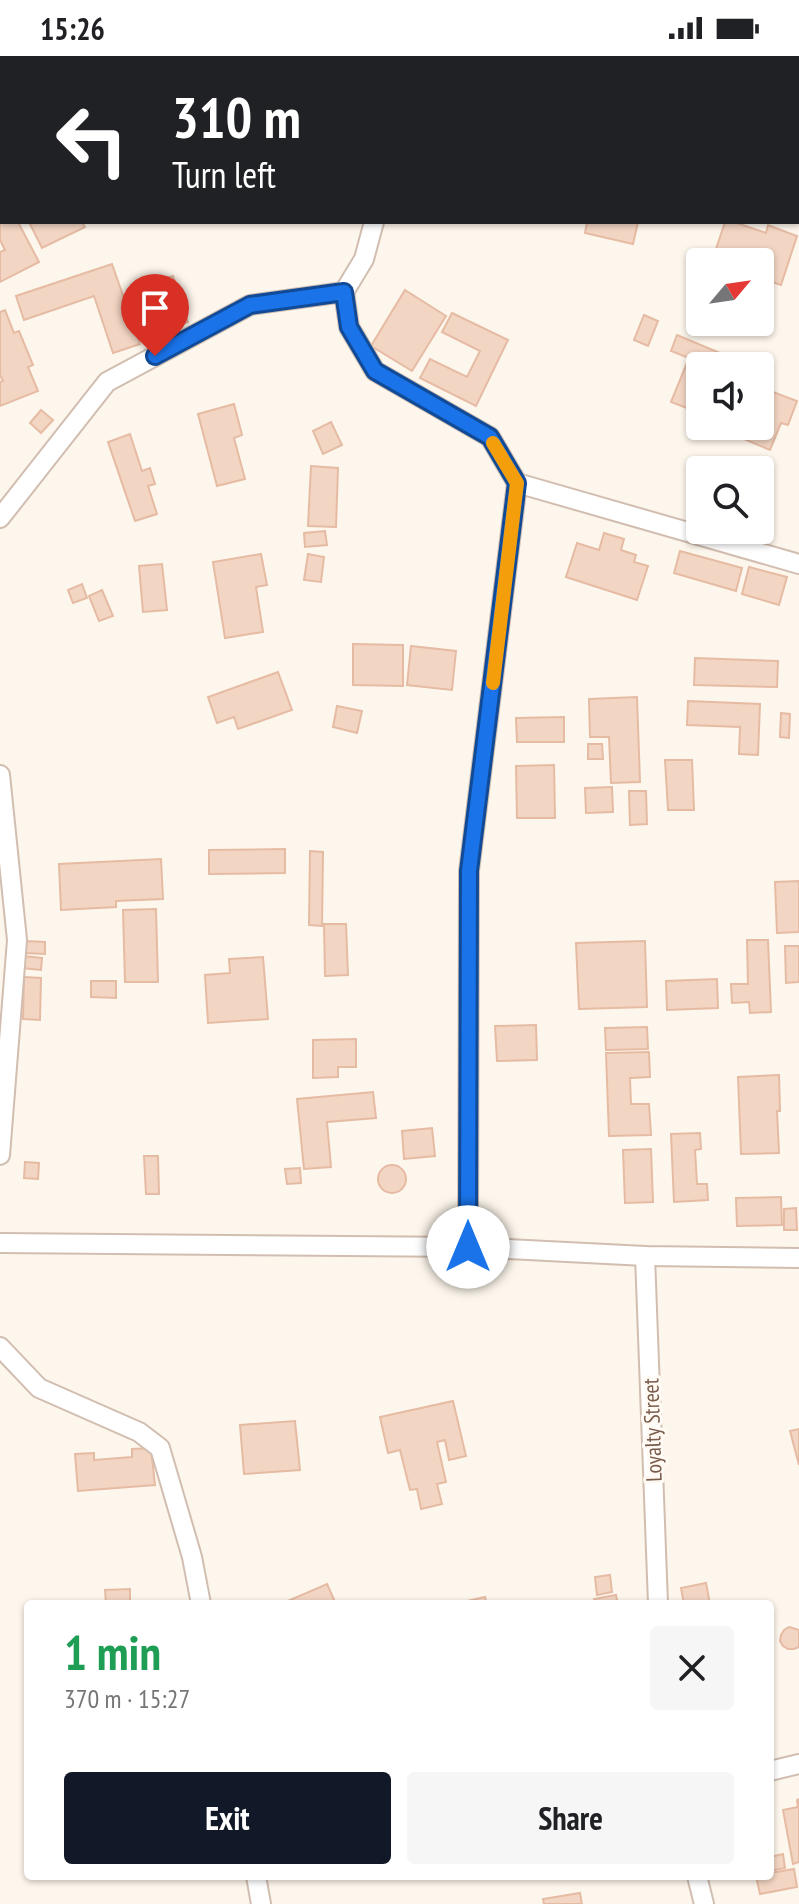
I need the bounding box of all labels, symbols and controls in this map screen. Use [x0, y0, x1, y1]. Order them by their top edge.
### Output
text: 15:26 [40, 9, 105, 48]
text: 310 m [172, 81, 301, 153]
icon: left [40, 88, 144, 192]
text: Turn left [172, 151, 276, 198]
north arrow [686, 248, 774, 336]
map controls [686, 248, 774, 544]
pin [121, 274, 189, 356]
icon: arrive [133, 286, 177, 330]
button: sound [686, 352, 774, 440]
button: search [686, 456, 774, 544]
position arrow [426, 1205, 510, 1289]
street label: Loyalty Street [636, 1378, 668, 1482]
text: 1 min [64, 1621, 161, 1683]
button: close [650, 1626, 734, 1710]
text: 370 m · 15:27 [64, 1682, 190, 1715]
button: Exit [64, 1772, 391, 1864]
button: Share [407, 1772, 734, 1864]

